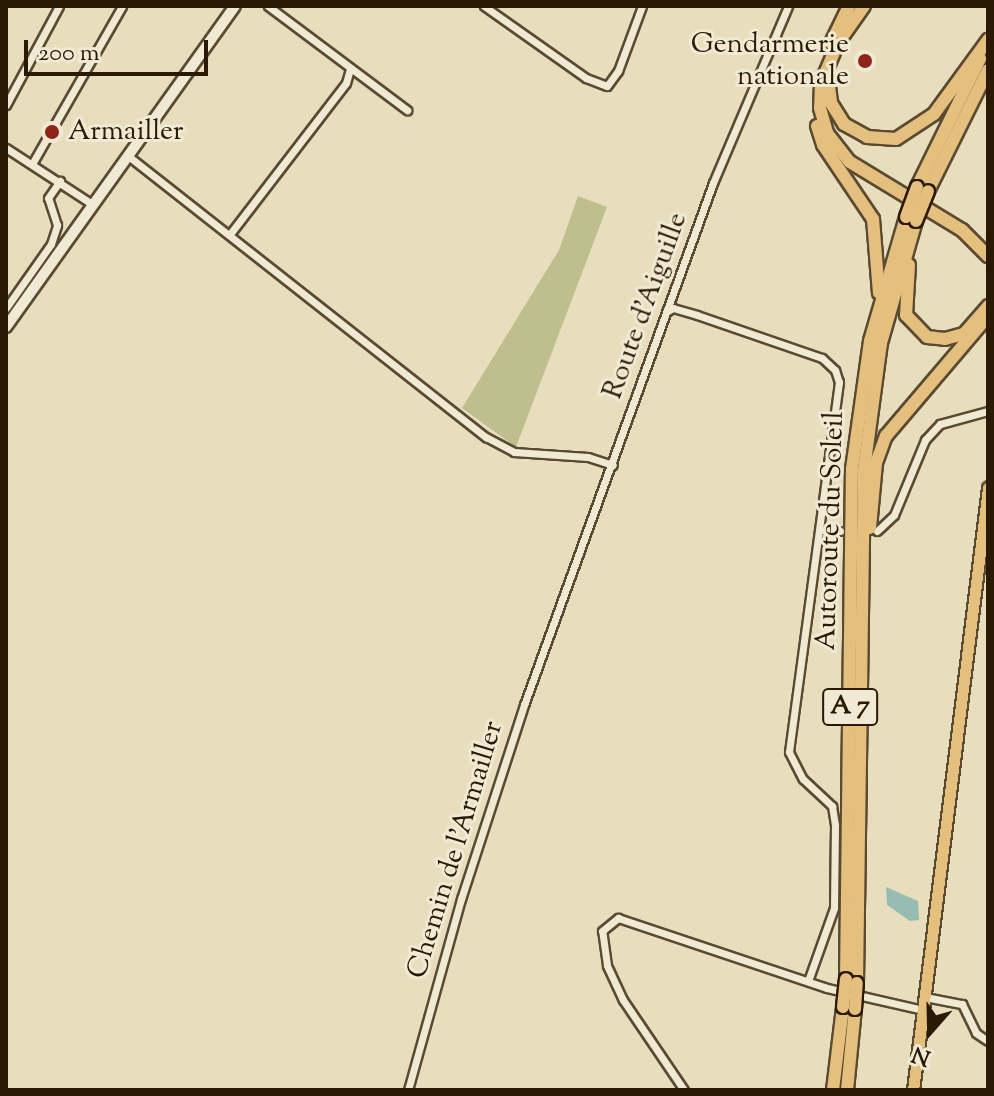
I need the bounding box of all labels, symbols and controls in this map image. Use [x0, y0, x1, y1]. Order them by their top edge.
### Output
scale bar [28, 24, 212, 74]
place label: Gendarmerie nationale [691, 28, 849, 94]
text: 200 m [38, 37, 100, 71]
marker: Gendarmerie nationale [856, 52, 874, 70]
place label: Armailler [68, 115, 184, 149]
marker: Armailler [43, 123, 61, 141]
street label: Route d'Aiguille [597, 208, 695, 404]
street label: Autoroute du Soleil [810, 411, 852, 651]
road number: A 7 [822, 685, 878, 729]
street label: Chemin de l'Armailler [401, 717, 511, 983]
north arrow [890, 992, 970, 1072]
text: N [908, 1037, 936, 1073]

